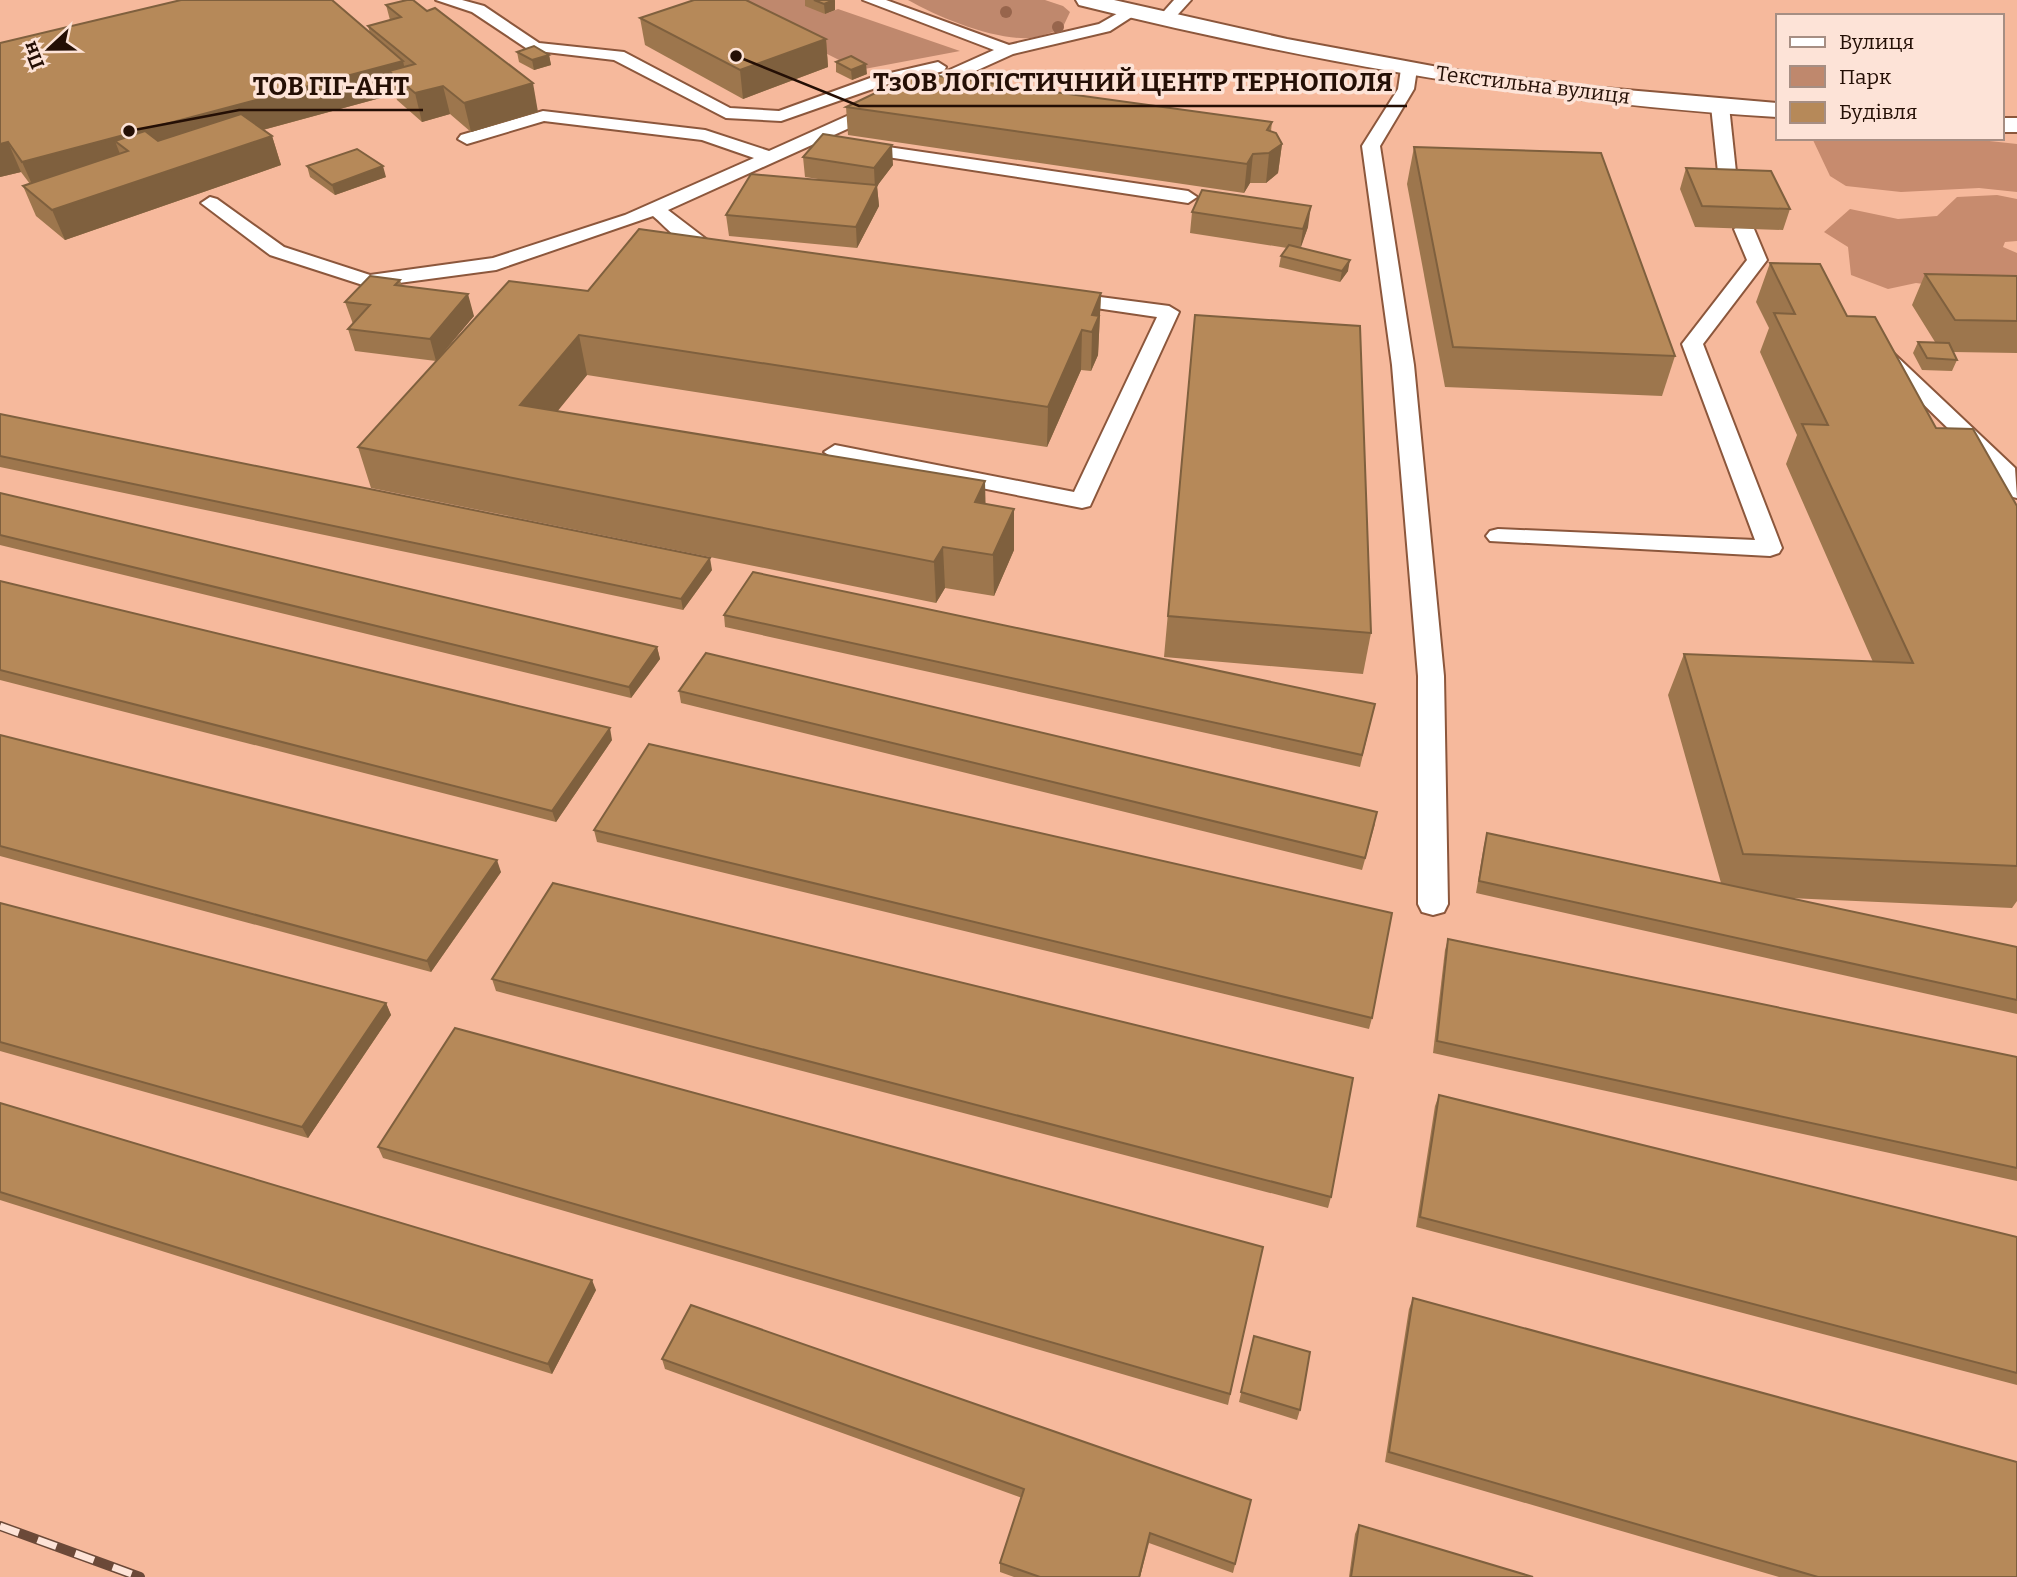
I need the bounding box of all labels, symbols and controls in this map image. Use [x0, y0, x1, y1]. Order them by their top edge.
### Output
north arrow [14, 14, 84, 84]
legend [1776, 14, 2003, 140]
text: Вулиця [1839, 29, 1914, 55]
text: Пн [18, 38, 50, 72]
callout: ТзОВ ЛОГІСТИЧНИЙ ЦЕНТР ТЕРНОПОЛЯ [859, 59, 1407, 106]
street label: Текстильна вулиця [1434, 60, 1632, 110]
callout: ТОВ ГІГ-АНТ [239, 63, 423, 110]
text: Парк [1839, 64, 1892, 90]
text: ТзОВ ЛОГІСТИЧНИЙ ЦЕНТР ТЕРНОПОЛЯ [873, 66, 1393, 98]
text: ТОВ ГІГ-АНТ [253, 71, 409, 102]
text: Будівля [1839, 99, 1917, 125]

